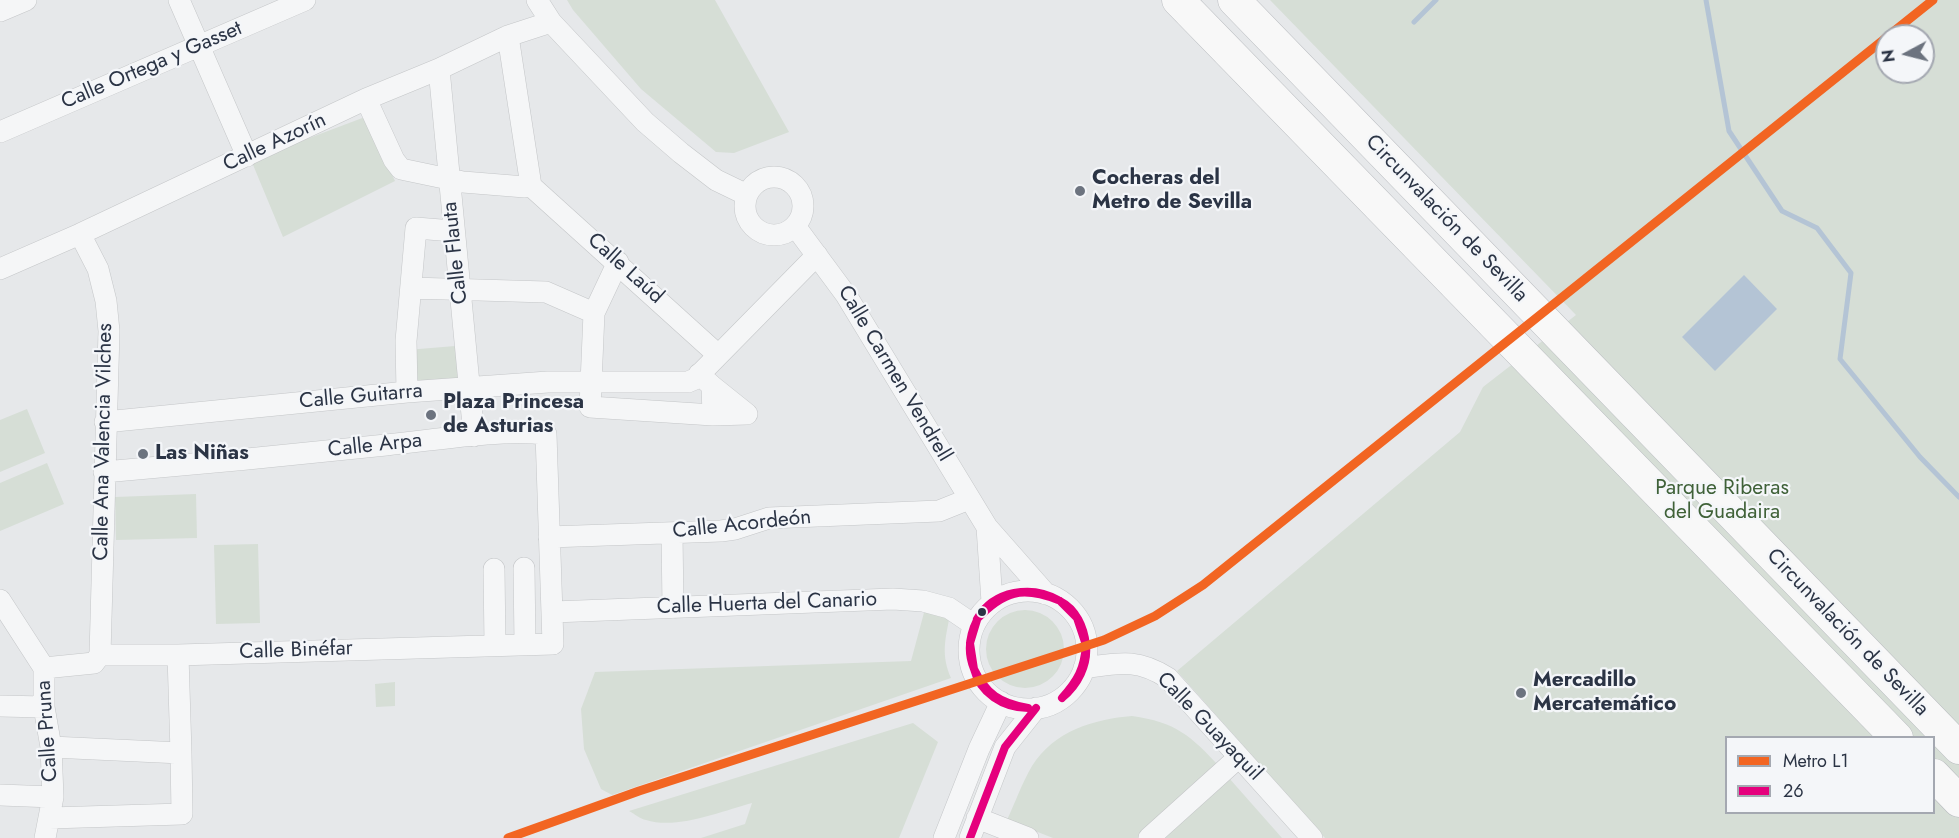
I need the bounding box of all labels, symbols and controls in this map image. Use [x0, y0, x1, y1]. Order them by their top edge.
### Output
street label: Calle Ortega y Gasset [58, 17, 246, 115]
north arrow [1875, 24, 1935, 84]
text: N [1876, 48, 1901, 64]
street label: Calle Azorín [220, 108, 330, 178]
street label: Circunvalación de Sevilla [1360, 130, 1532, 308]
place label: Cocheras del Metro de Sevilla [1092, 166, 1252, 216]
marker: Cocheras del Metro de Sevilla [1073, 184, 1087, 198]
street label: Calle Flauta [438, 201, 474, 305]
street label: Calle Laúd [582, 228, 668, 310]
street label: Calle Carmen Vendrell [831, 281, 957, 467]
street label: Calle Ana Valencia Vilches [89, 323, 119, 561]
street label: Calle Guitarra [298, 379, 424, 415]
place label: Plaza Princesa de Asturias [443, 390, 584, 440]
marker: Plaza Princesa de Asturias [424, 408, 438, 422]
street label: Calle Arpa [327, 429, 423, 463]
place label: Las Niñas [155, 441, 249, 467]
marker: Las Niñas [136, 447, 150, 461]
park label: Parque Riberas del Guadaira [1655, 476, 1789, 526]
street label: Calle Acordeón [672, 505, 812, 545]
street label: Circunvalación de Sevilla [1761, 544, 1933, 722]
street label: Calle Huerta del Canario [656, 588, 878, 620]
unlabelled marker [976, 606, 988, 618]
street label: Calle Binéfar [239, 636, 353, 666]
street label: Calle Guayaquil [1151, 667, 1267, 787]
place label: Mercadillo Mercatemático [1533, 668, 1676, 718]
street label: Calle Pruna [32, 679, 64, 783]
marker: Mercadillo Mercatemático [1514, 686, 1528, 700]
legend [1725, 736, 1935, 814]
text: Metro L1 [1783, 748, 1849, 774]
text: 26 [1783, 778, 1804, 804]

